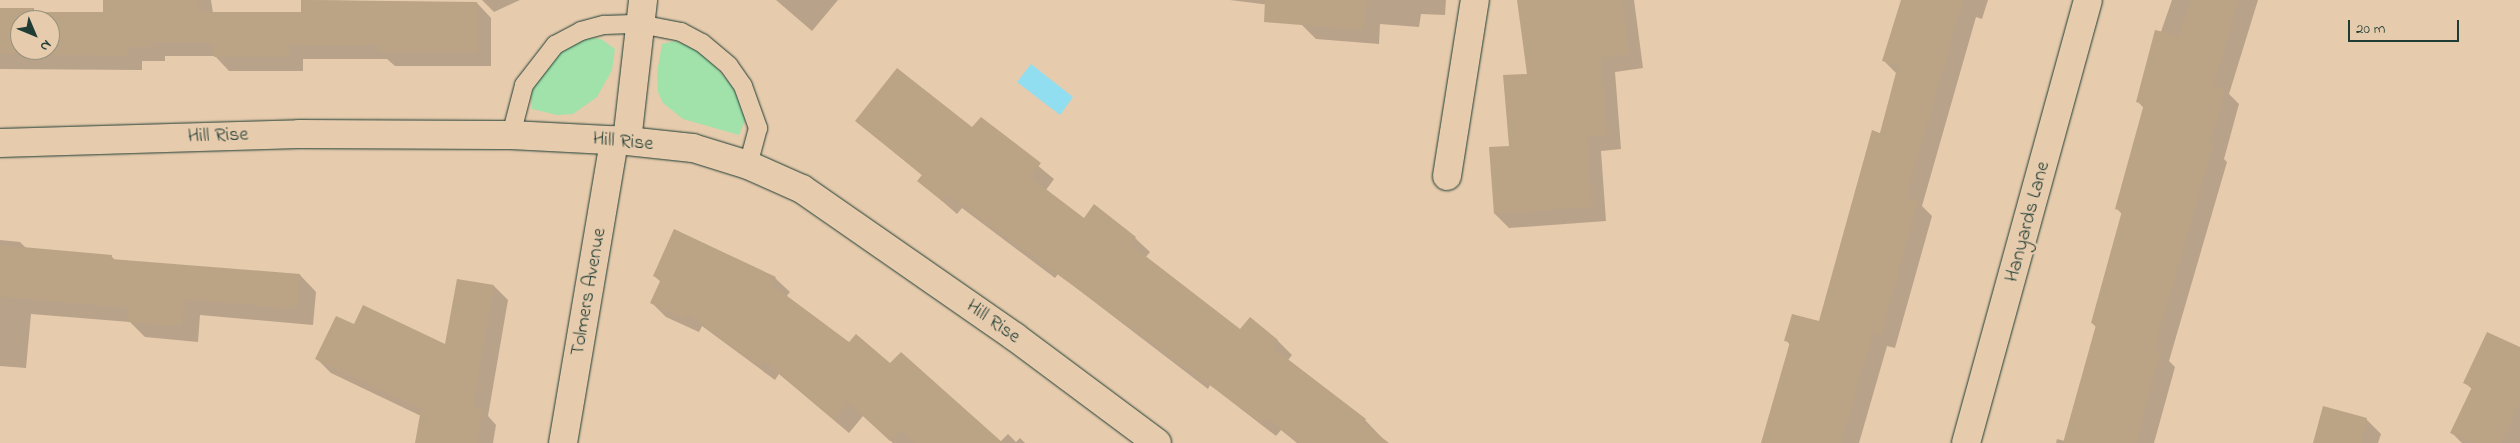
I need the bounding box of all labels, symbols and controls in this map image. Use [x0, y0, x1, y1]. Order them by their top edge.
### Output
north arrow [10, 10, 60, 60]
scale bar [2350, 10, 2461, 42]
text: 20 m [2356, 18, 2385, 40]
text: N [34, 34, 56, 56]
street label: Hill Rise [187, 123, 249, 149]
street label: Hill Rise [592, 127, 654, 157]
street label: Hanyards Lane [2000, 159, 2056, 285]
street label: Tolmers Avenue [566, 226, 612, 358]
street label: Hill Rise [961, 295, 1025, 349]

